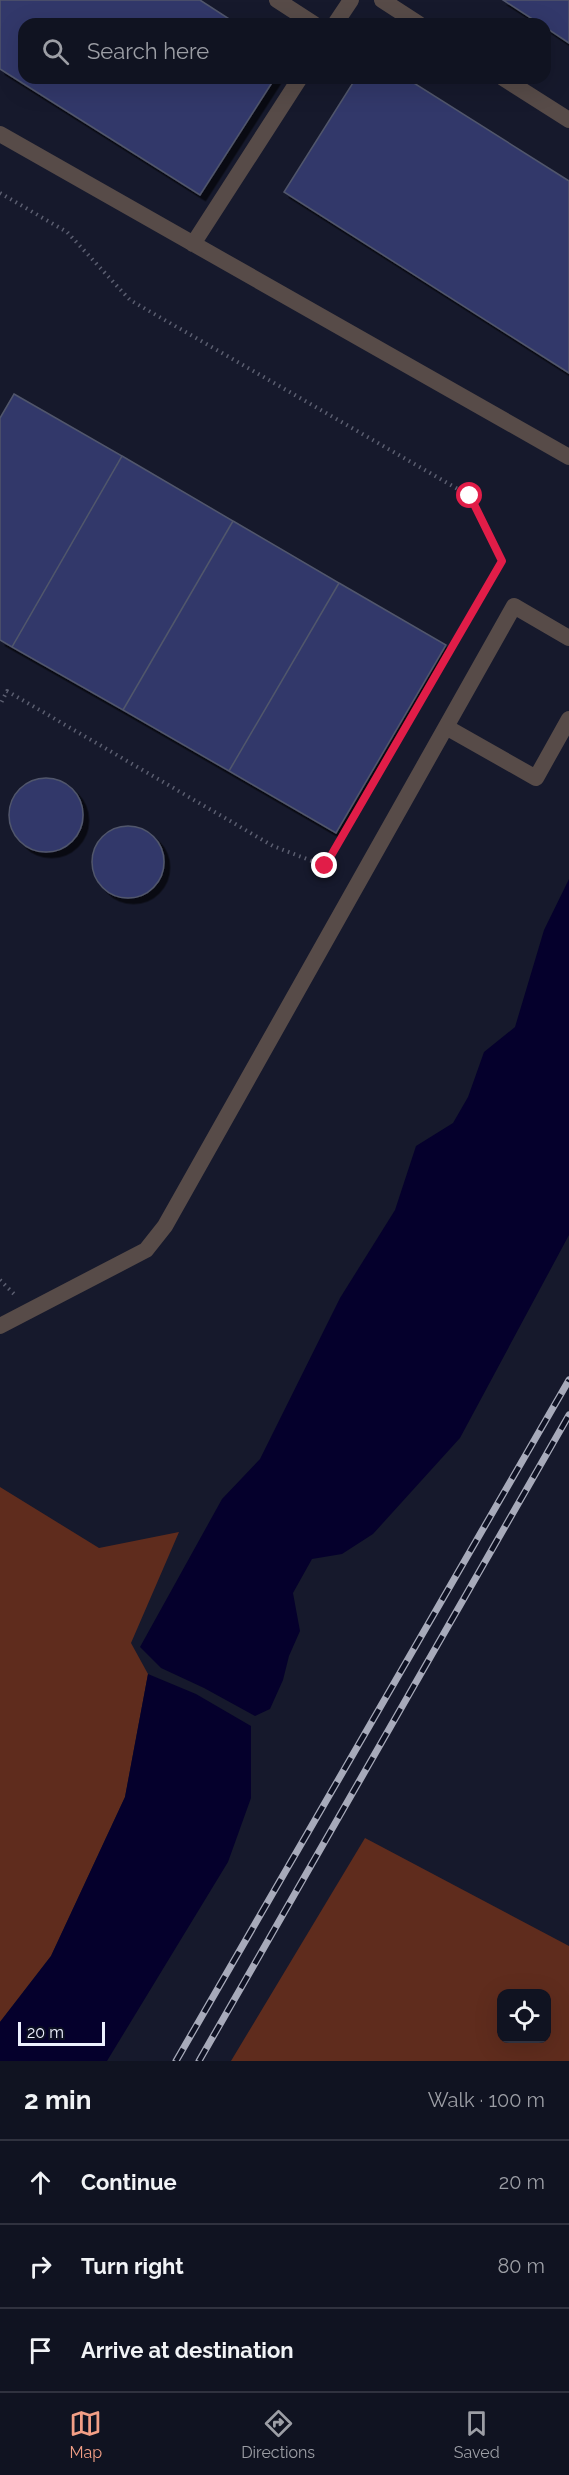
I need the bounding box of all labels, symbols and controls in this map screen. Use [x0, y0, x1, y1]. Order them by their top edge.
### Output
search box [18, 18, 551, 84]
icon: search [39, 35, 72, 68]
text: Search here [87, 38, 209, 64]
route start [456, 482, 482, 508]
route end [311, 852, 337, 878]
map controls [497, 1989, 551, 2043]
button: locate [497, 1989, 551, 2043]
scale bar [18, 2019, 105, 2046]
text: 20 m [27, 2023, 64, 2042]
text: 2 min [24, 2085, 91, 2115]
text: Walk · 100 m [428, 2088, 545, 2112]
icon: ahead [24, 2166, 57, 2199]
text: Continue [81, 2169, 177, 2195]
text: 20 m [499, 2170, 545, 2194]
icon: right [24, 2250, 57, 2283]
text: Turn right [81, 2253, 184, 2279]
text: 80 m [497, 2254, 545, 2278]
icon: arrive [24, 2334, 57, 2367]
text: Arrive at destination [81, 2337, 294, 2363]
tab: Map [69, 2407, 102, 2462]
tab: Directions [241, 2407, 315, 2462]
tab: Saved [454, 2407, 500, 2462]

